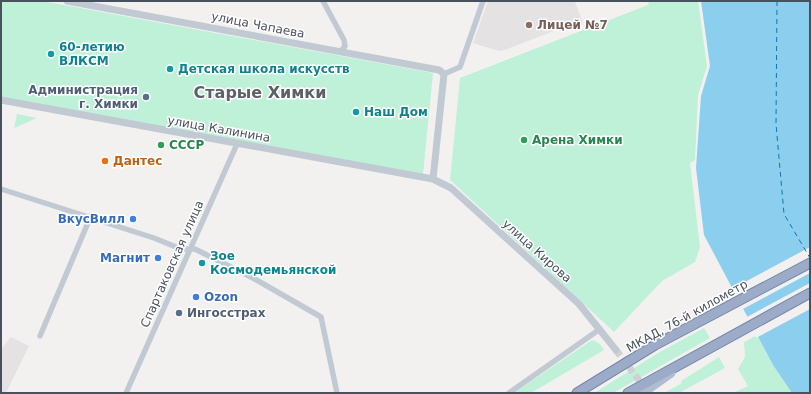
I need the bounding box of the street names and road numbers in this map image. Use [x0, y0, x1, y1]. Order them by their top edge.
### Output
street label: улица Чапаева [210, 9, 306, 41]
street label: улица Калинина [167, 113, 271, 145]
street label: Спартаковская улица [138, 198, 206, 330]
street label: улица Кирова [500, 216, 574, 286]
street label: МКАД, 76-й километр [624, 277, 750, 355]

